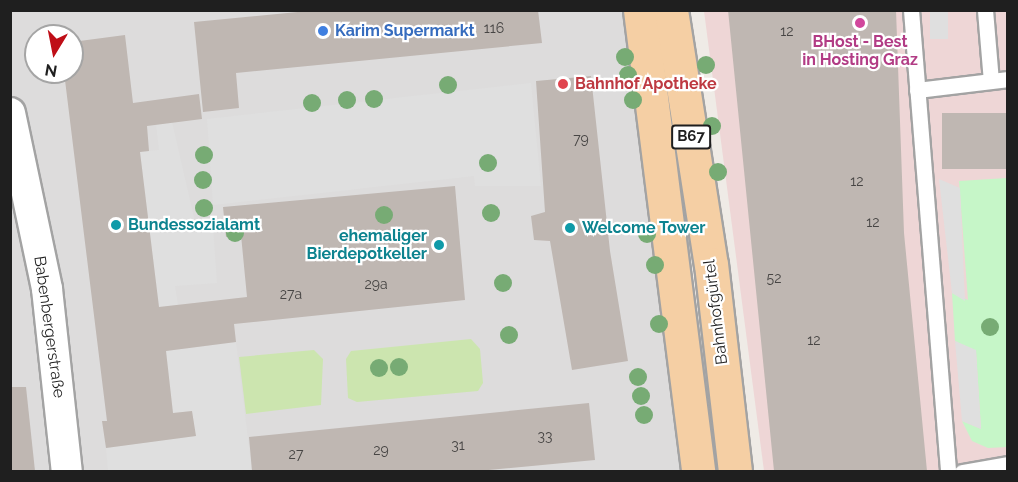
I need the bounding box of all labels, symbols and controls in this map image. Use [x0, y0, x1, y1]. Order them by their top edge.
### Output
marker: BHost - Best in Hosting Graz [853, 16, 867, 30]
house number: 116 [484, 20, 504, 36]
place label: Karim Supermarkt [335, 21, 475, 41]
house number: 12 [780, 23, 794, 39]
north arrow [24, 24, 84, 84]
marker: Karim Supermarkt [316, 24, 330, 38]
place label: BHost - Best in Hosting Graz [802, 32, 918, 70]
text: N [43, 60, 59, 81]
place label: Bahnhof Apotheke [575, 74, 717, 94]
marker: Bahnhof Apotheke [556, 77, 570, 91]
road number: B67 [670, 125, 712, 149]
house number: 79 [573, 131, 589, 147]
house number: 12 [850, 173, 864, 189]
house number: 12 [866, 214, 880, 230]
place label: Bundessozialamt [128, 215, 260, 235]
marker: Bundessozialamt [109, 218, 123, 232]
place label: Welcome Tower [582, 218, 706, 238]
marker: Welcome Tower [563, 221, 577, 235]
place label: ehemaliger Bierdepotkeller [307, 226, 427, 264]
marker: ehemaliger Bierdepotkeller [432, 238, 446, 252]
street label: Babenbergerstraße [30, 255, 68, 399]
street label: Bahnhofgürtel [700, 258, 732, 366]
house number: 52 [767, 270, 781, 286]
house number: 29a [364, 276, 388, 292]
house number: 27a [280, 286, 302, 302]
house number: 12 [807, 332, 821, 348]
house number: 33 [538, 428, 552, 444]
house number: 31 [451, 437, 465, 453]
house number: 29 [373, 442, 389, 458]
house number: 27 [289, 446, 303, 462]

